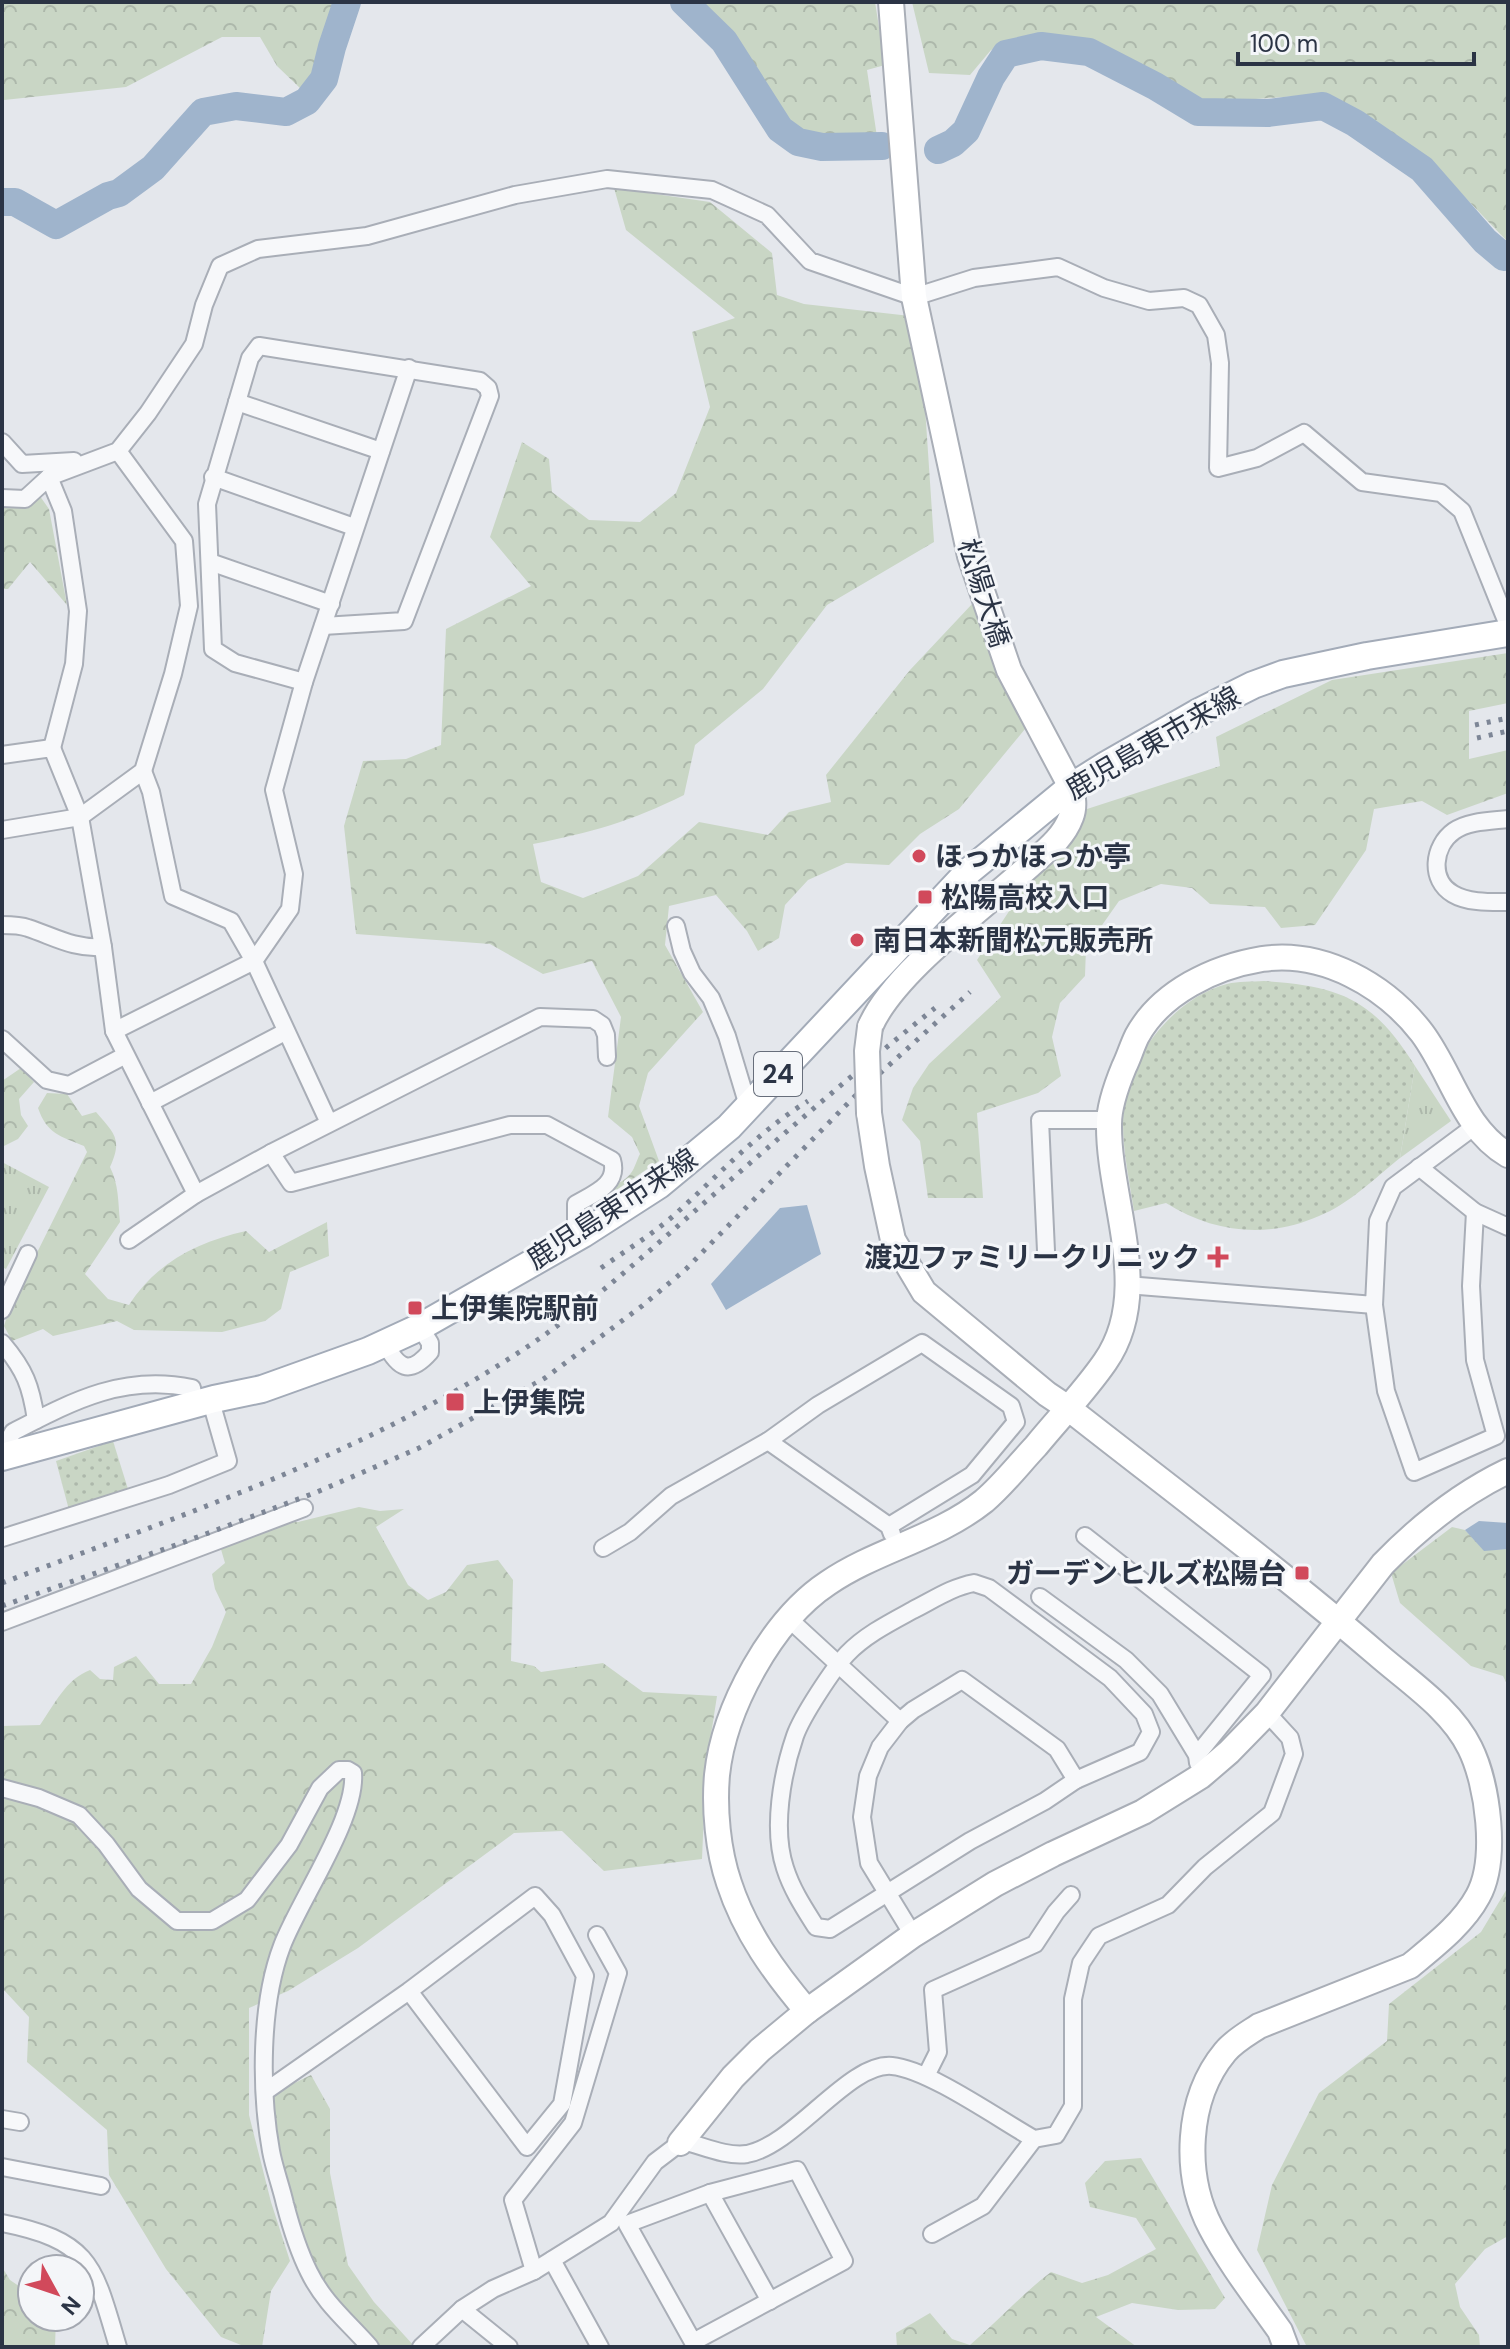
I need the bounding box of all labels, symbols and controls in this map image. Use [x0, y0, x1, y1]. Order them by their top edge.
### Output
scale bar [1238, 16, 1474, 66]
text: 100 m [1250, 28, 1318, 59]
street label: 松陽大橋 [949, 534, 1019, 652]
street label: 鹿児島東市来線 [1059, 678, 1247, 808]
place label: ほっかほっか亭 [935, 838, 1131, 875]
marker: ほっかほっか亭 [910, 847, 928, 865]
place label: 松陽高校入口 [941, 879, 1109, 916]
marker: 松陽高校入口 [916, 888, 934, 906]
place label: 南日本新聞松元販売所 [873, 922, 1153, 959]
marker: 南日本新聞松元販売所 [848, 931, 866, 949]
road number: 24 [754, 1052, 802, 1096]
street label: 鹿児島東市来線 [520, 1140, 704, 1278]
place label: 渡辺ファミリークリニック [864, 1239, 1200, 1276]
marker: 渡辺ファミリークリニック [1207, 1246, 1229, 1268]
place label: 上伊集院駅前 [431, 1290, 599, 1327]
marker: 上伊集院駅前 [406, 1299, 424, 1317]
place label: 上伊集院 [473, 1384, 585, 1421]
marker: 上伊集院 [444, 1391, 466, 1413]
place label: ガーデンヒルズ松陽台 [1006, 1555, 1286, 1592]
marker: ガーデンヒルズ松陽台 [1293, 1564, 1311, 1582]
north arrow [16, 2253, 96, 2333]
text: N [55, 2290, 87, 2321]

